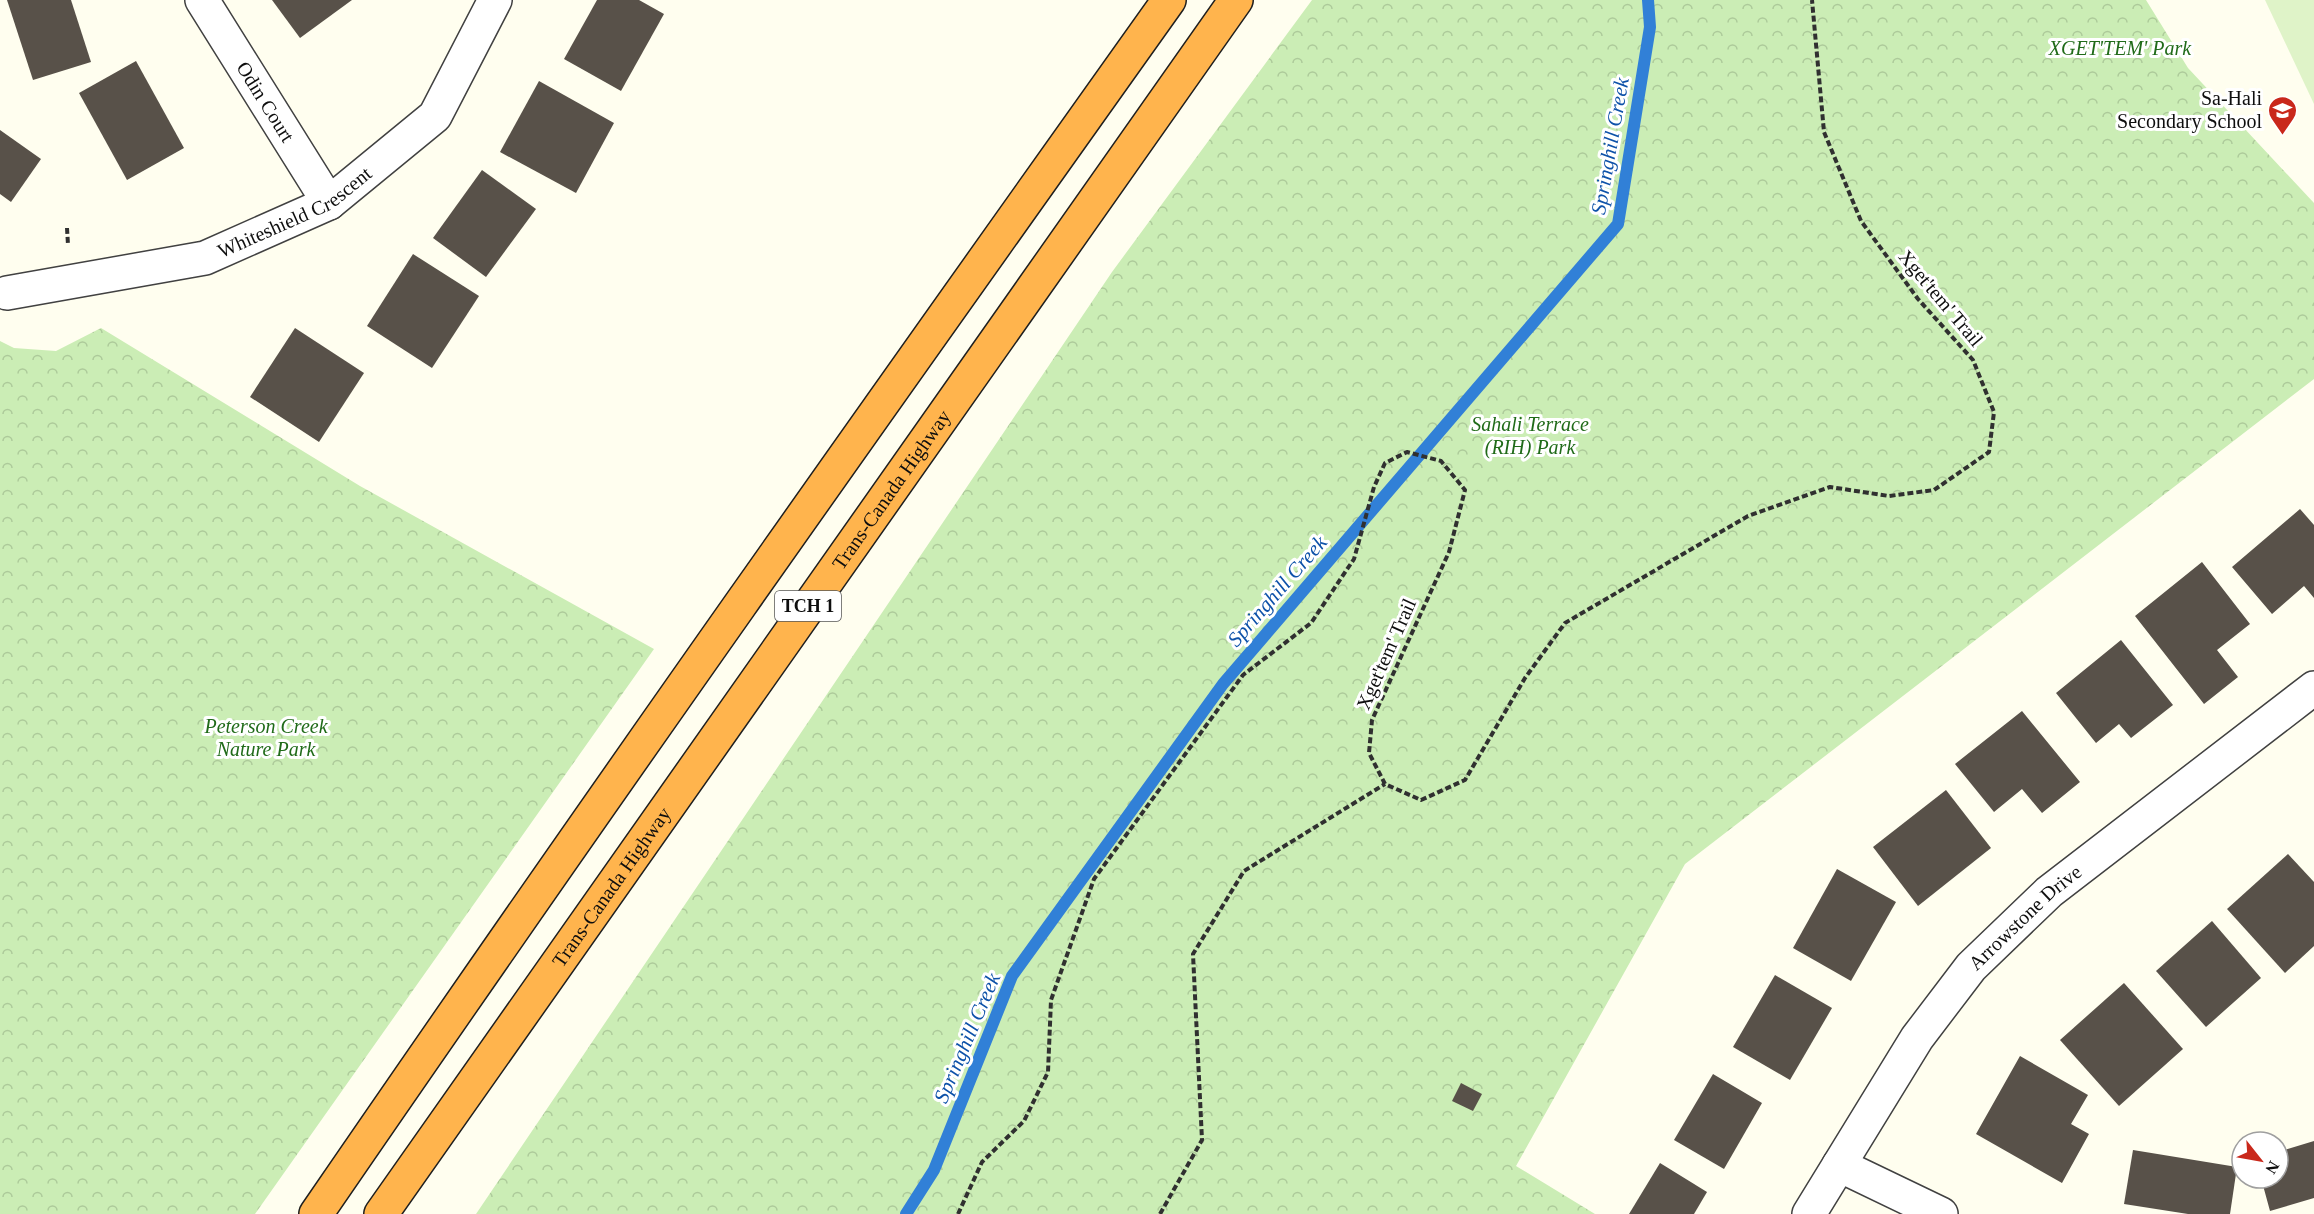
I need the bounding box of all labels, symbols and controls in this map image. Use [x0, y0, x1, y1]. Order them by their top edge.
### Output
park label: XGET'TEM' Park [2048, 37, 2192, 59]
street label: Odin Court [232, 57, 299, 146]
water label: Springhill Creek [1586, 75, 1634, 216]
place label: Sa-Hali Secondary School [2117, 87, 2262, 133]
school or university icon: Sa-Hali Secondary School [2267, 94, 2299, 136]
street label: Whiteshield Crescent [214, 162, 376, 262]
street label: Xget'tem' Trail [1894, 245, 1988, 352]
street label: Trans-Canada Highway [827, 406, 956, 574]
park label: Sahali Terrace (RIH) Park [1471, 413, 1589, 459]
water label: Springhill Creek [1222, 530, 1332, 651]
road number: TCH 1 [775, 591, 841, 621]
street label: Xget'tem' Trail [1352, 595, 1421, 713]
park label: Peterson Creek Nature Park [203, 715, 329, 760]
street label: Trans-Canada Highway [548, 803, 676, 971]
street label: Arrowstone Drive [1964, 860, 2086, 974]
water label: Springhill Creek [929, 969, 1005, 1106]
north arrow [2230, 1130, 2290, 1190]
text: N [2262, 1158, 2283, 1177]

